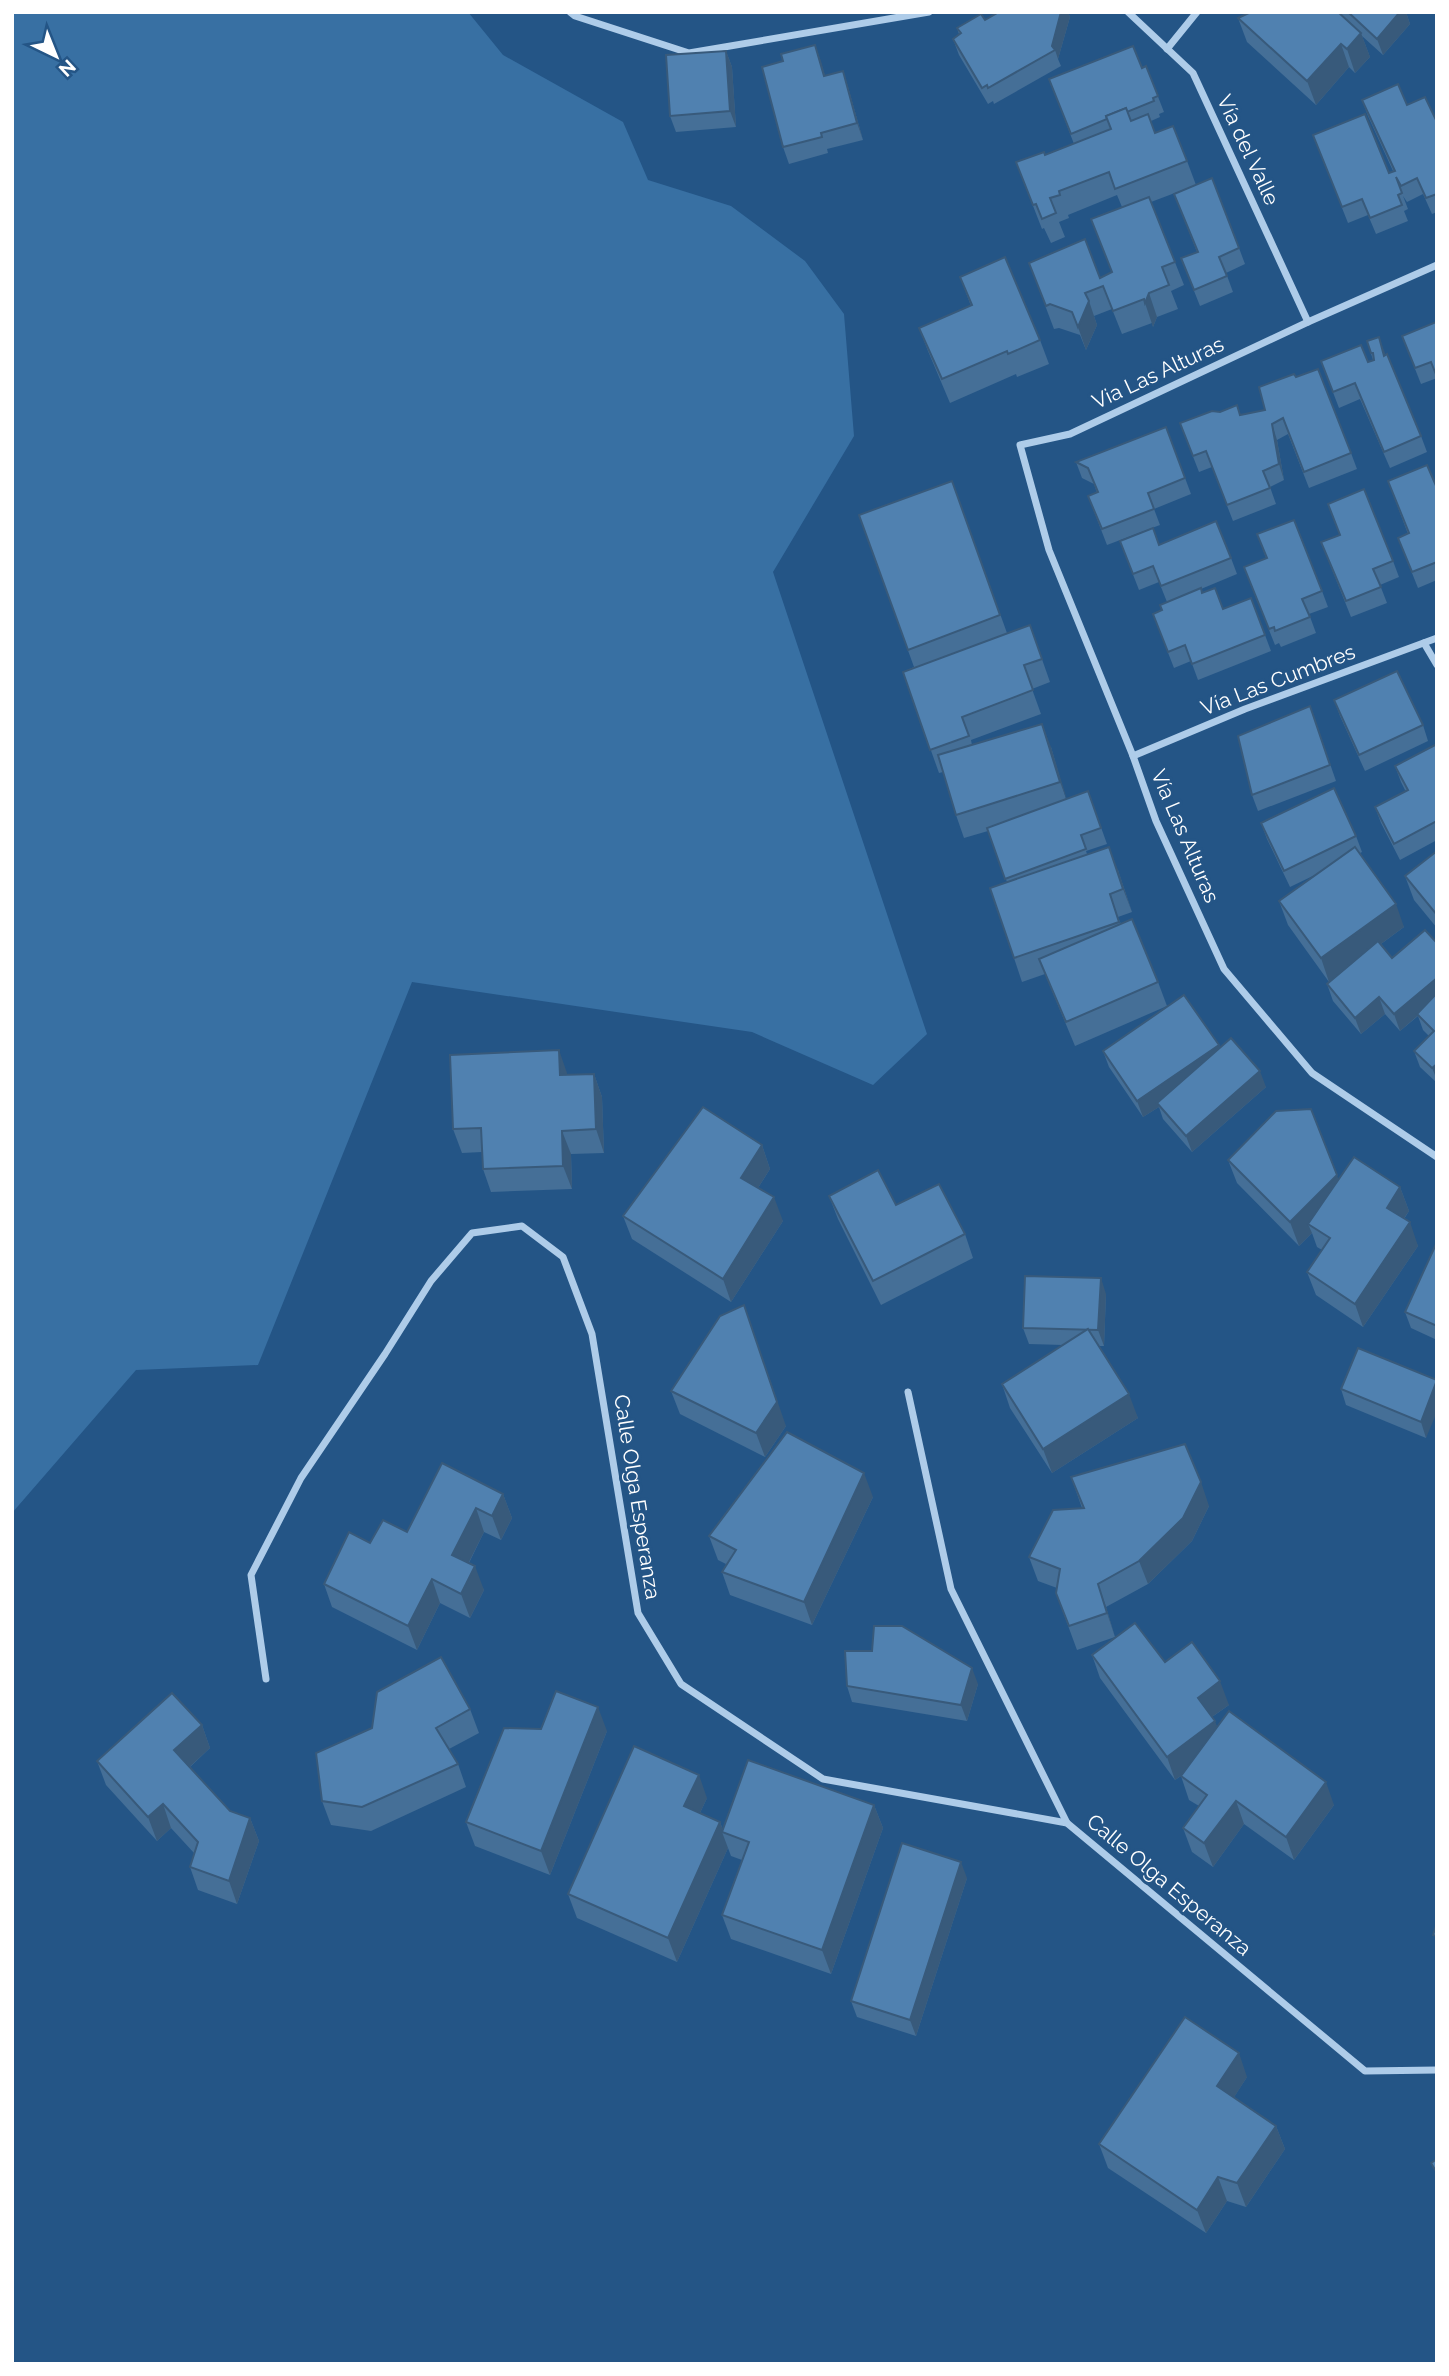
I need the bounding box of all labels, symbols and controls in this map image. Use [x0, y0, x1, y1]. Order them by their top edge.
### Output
north arrow [21, 21, 91, 91]
text: N [55, 55, 80, 81]
street label: Vía del Valle [1212, 91, 1285, 209]
street label: Via Las Alturas [1088, 331, 1228, 414]
street label: Vía Las Cumbres [1197, 639, 1359, 720]
street label: Vía Las Alturas [1146, 765, 1225, 906]
street label: Calle Olga Esperanza [609, 1393, 666, 1601]
street label: Calle Olga Esperanza [1082, 1808, 1257, 1961]

